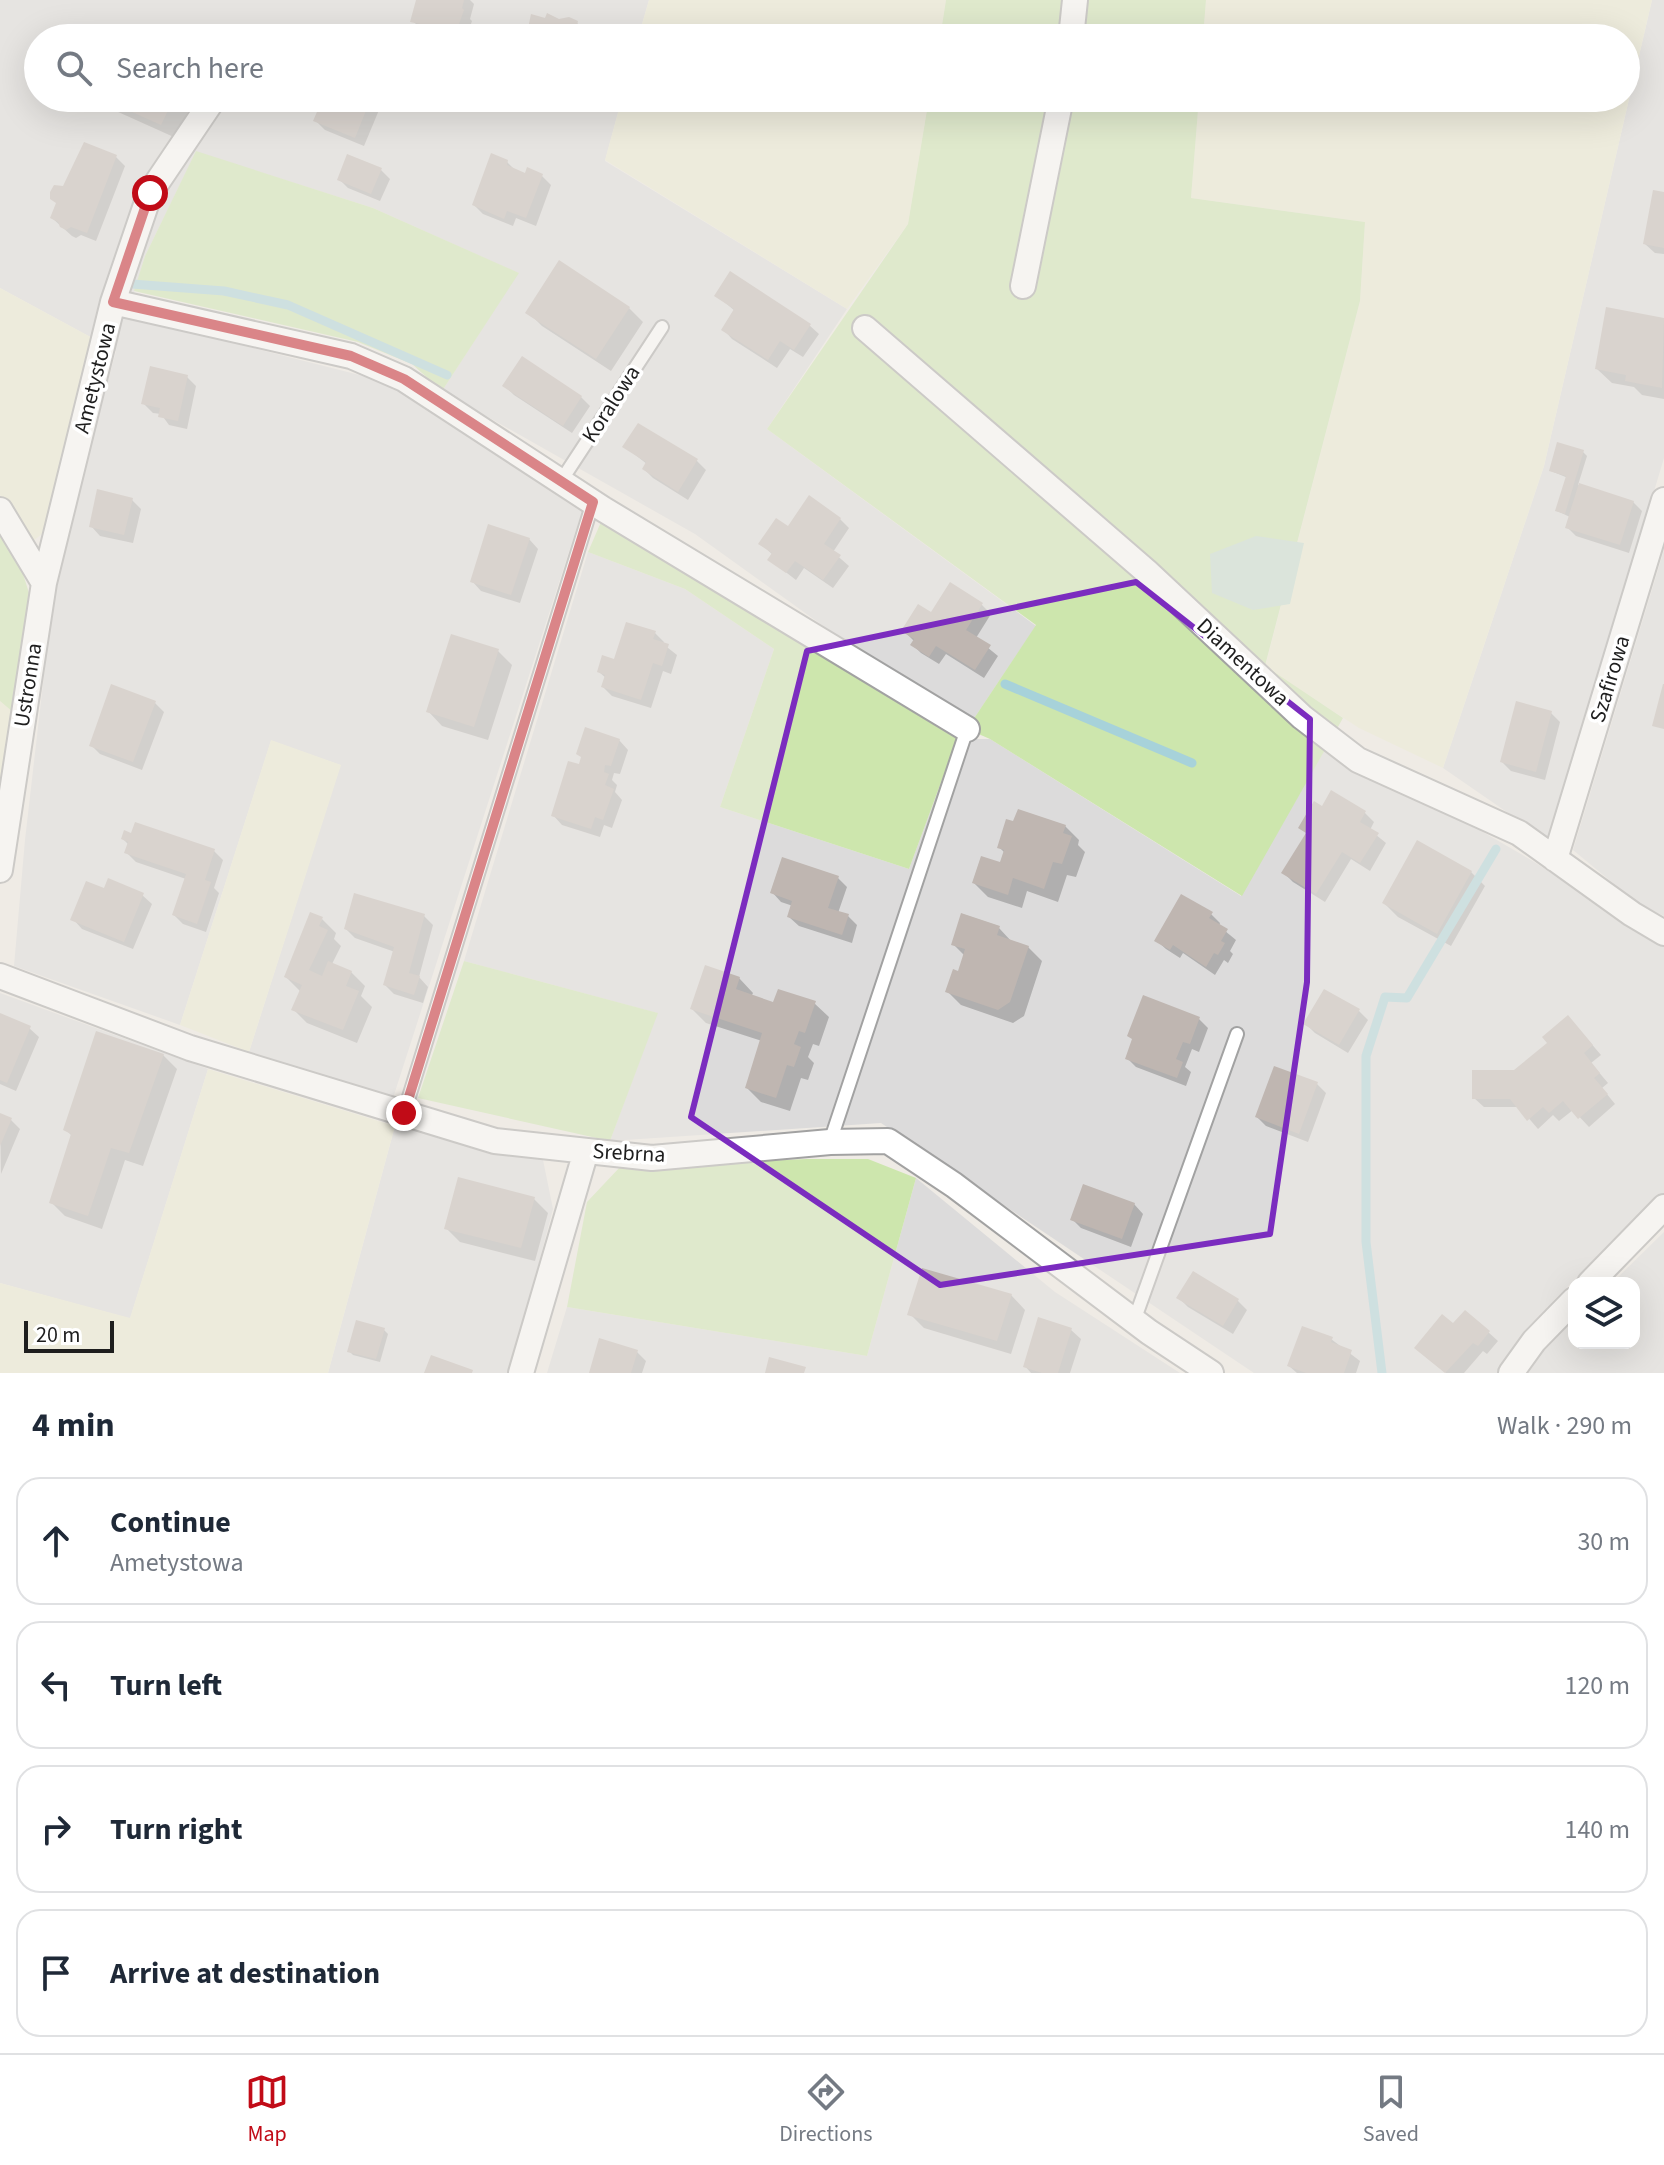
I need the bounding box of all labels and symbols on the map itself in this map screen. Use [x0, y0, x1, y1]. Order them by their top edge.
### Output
route start [132, 175, 168, 211]
street label: Ametystowa [66, 319, 124, 437]
street label: Koralowa [574, 359, 648, 449]
street label: Diamentowa [1189, 610, 1297, 714]
street label: Szafirowa [1582, 632, 1638, 726]
street label: Ustronna [6, 641, 50, 729]
route end [386, 1095, 422, 1131]
street label: Srebrna [592, 1135, 666, 1171]
scale bar [24, 1317, 114, 1353]

